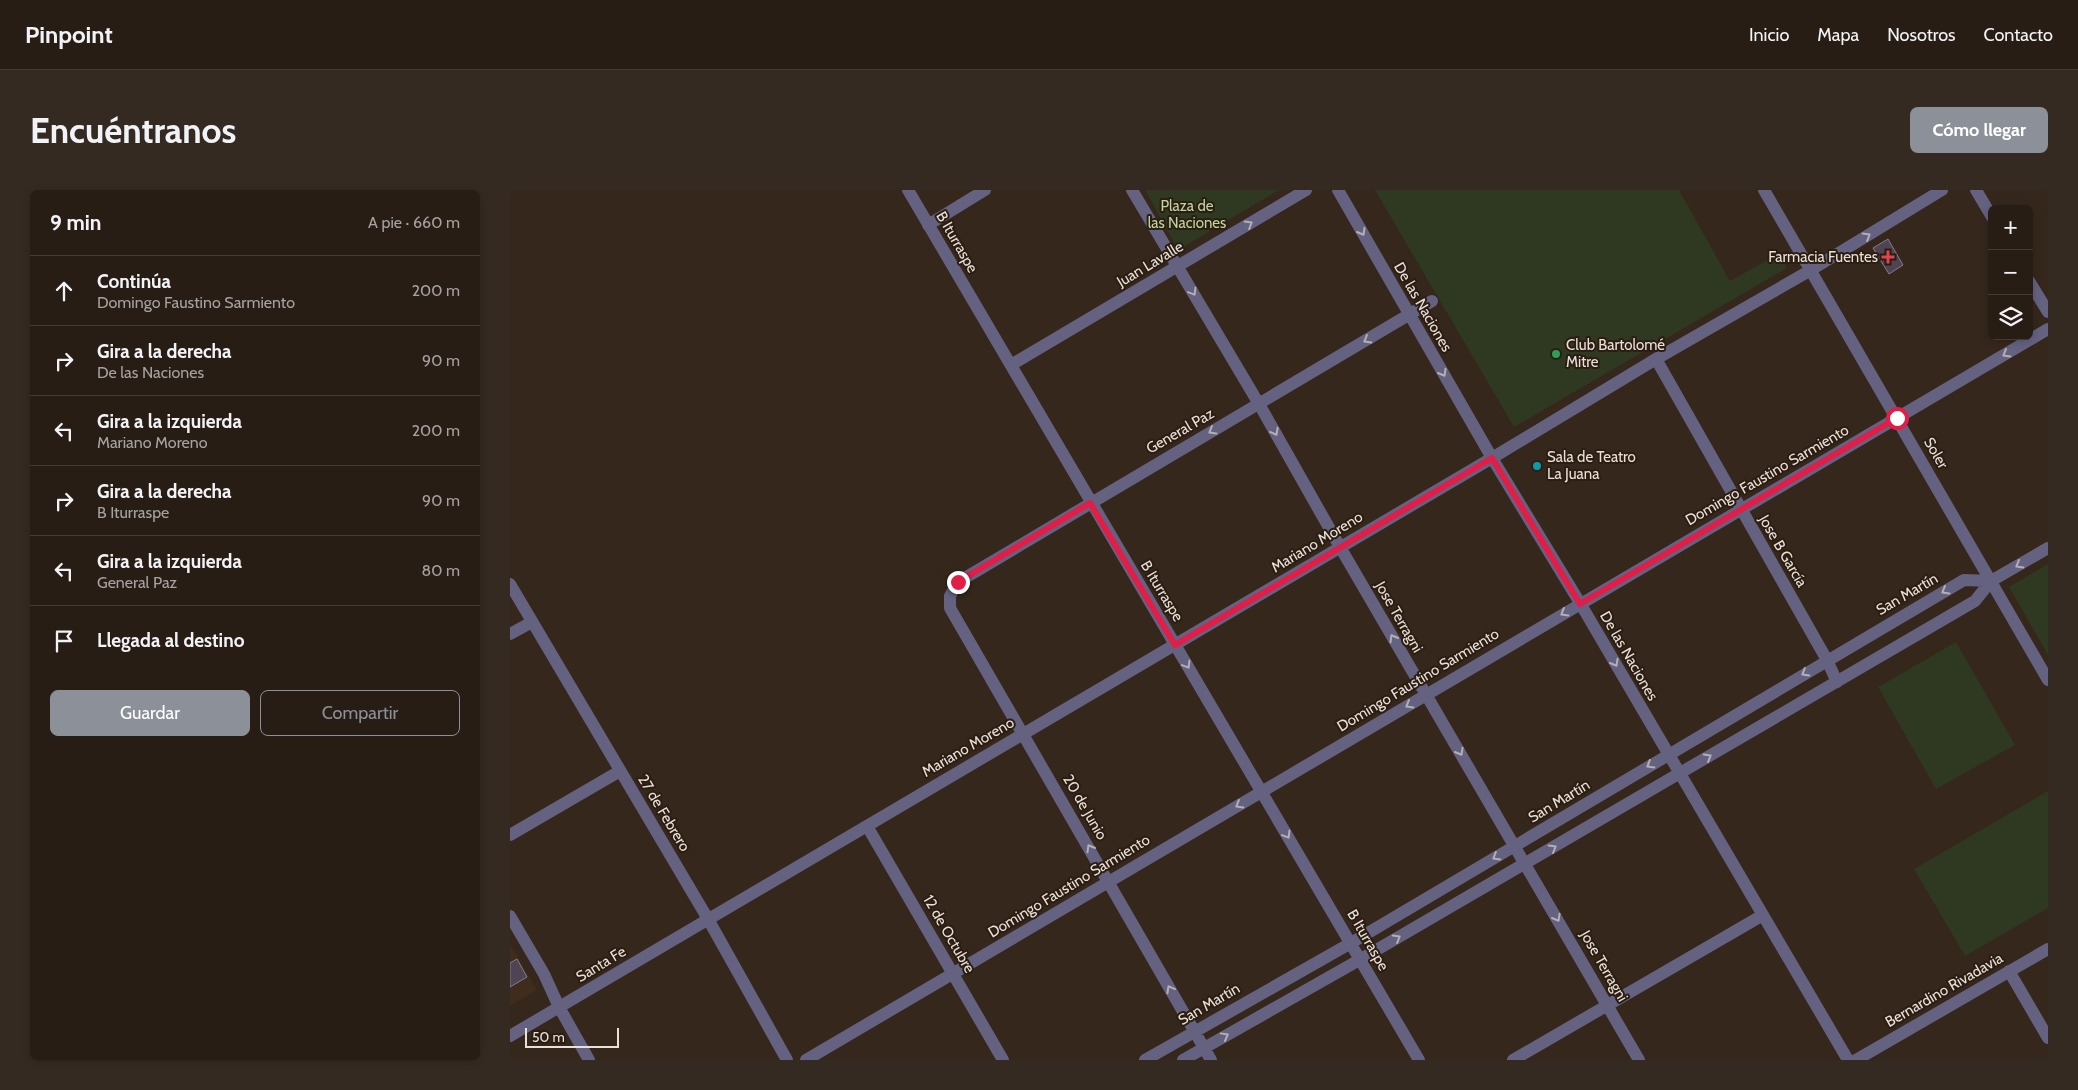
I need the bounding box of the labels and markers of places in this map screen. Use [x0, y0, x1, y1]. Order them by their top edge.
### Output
place label: Farmacia Fuentes [1768, 248, 1878, 266]
marker: Farmacia Fuentes [1882, 251, 1894, 263]
place label: Club Bartolomé Mitre [1566, 336, 1665, 371]
marker: Club Bartolomé Mitre [1550, 348, 1562, 360]
place label: Sala de Teatro La Juana [1547, 448, 1636, 483]
marker: Sala de Teatro La Juana [1531, 460, 1543, 472]

